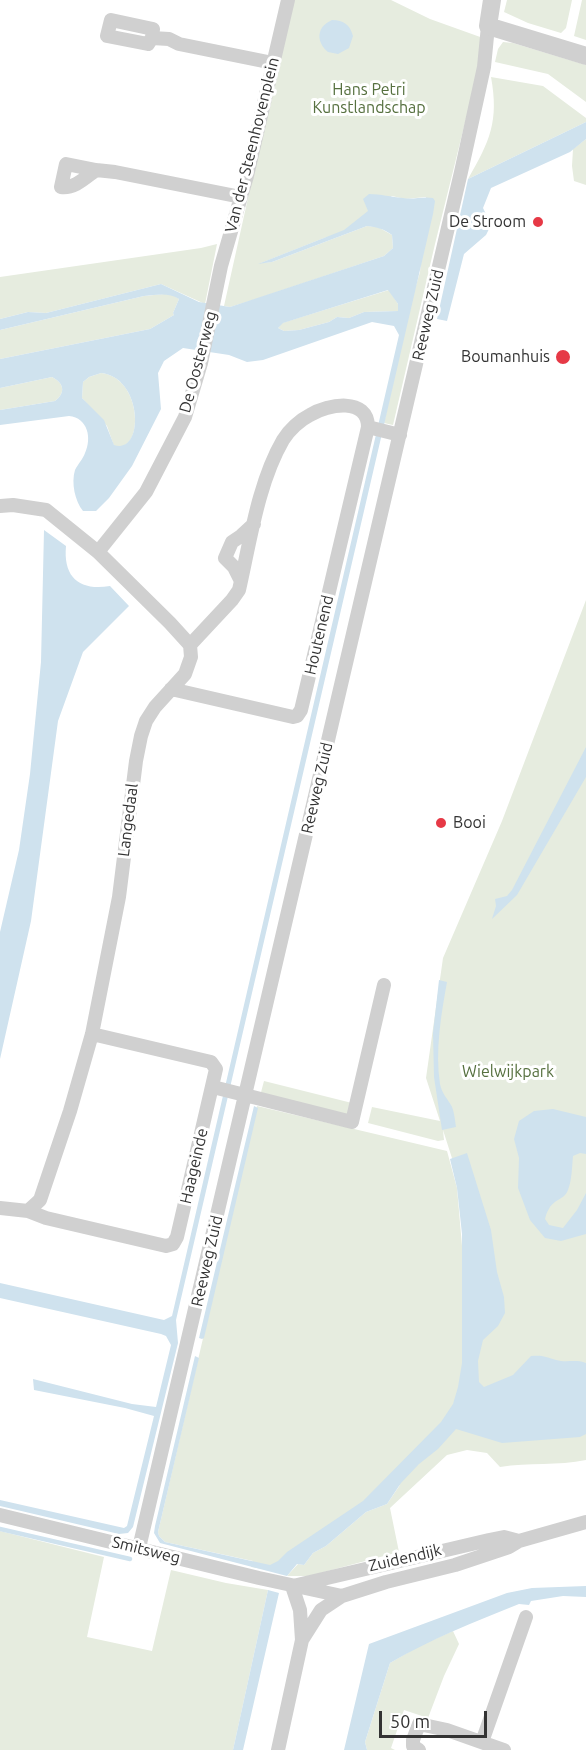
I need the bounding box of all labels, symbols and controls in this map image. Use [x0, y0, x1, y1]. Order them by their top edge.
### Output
street label: Van der Steenhovenplein [221, 55, 283, 235]
park label: Hans Petri Kunstlandschap [312, 80, 426, 118]
place label: De Stroom [449, 212, 526, 232]
marker: De Stroom [531, 215, 545, 229]
street label: Reeweg Zuid [408, 268, 448, 362]
street label: De Oosterweg [175, 309, 221, 415]
place label: Boumanhuis [461, 347, 550, 367]
marker: Boumanhuis [554, 348, 572, 366]
street label: Houtenend [301, 593, 337, 677]
street label: Reeweg Zuid [297, 741, 337, 835]
street label: Langedaal [114, 782, 142, 858]
place label: Booi [453, 813, 486, 833]
marker: Booi [434, 816, 448, 830]
park label: Wielwijkpark [462, 1062, 554, 1082]
street label: Haageinde [176, 1126, 212, 1206]
street label: Reeweg Zuid [187, 1214, 227, 1308]
street label: Smitsweg [110, 1532, 182, 1568]
street label: Zuidendijk [367, 1540, 443, 1576]
scale bar [382, 1699, 490, 1737]
text: 50 m [390, 1711, 430, 1731]

